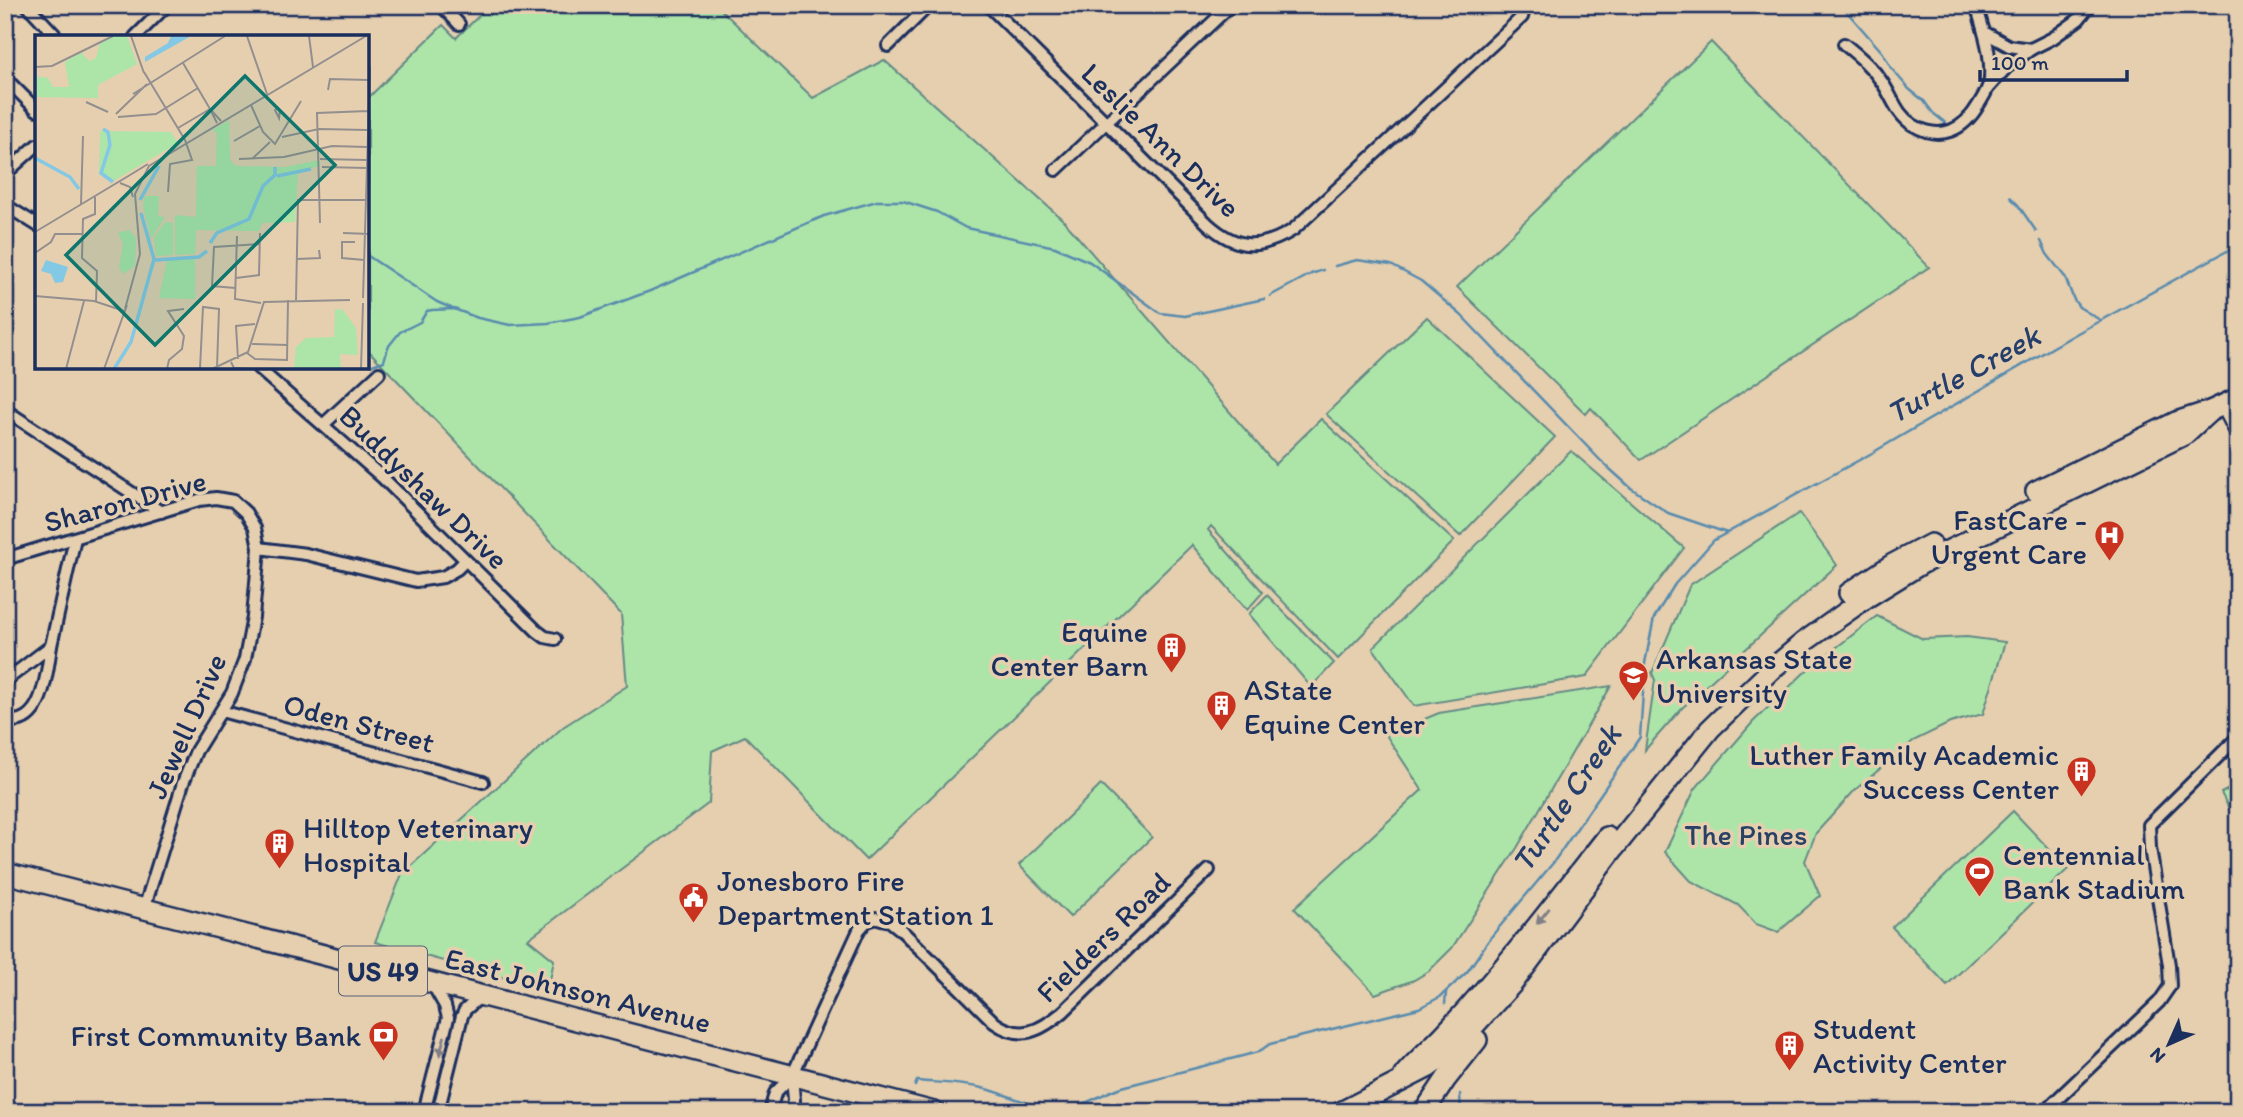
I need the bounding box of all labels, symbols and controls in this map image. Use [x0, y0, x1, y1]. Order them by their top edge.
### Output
inset map [35, 35, 369, 369]
scale bar [1980, 38, 2128, 82]
text: 100 m [1991, 50, 2049, 75]
street label: Leslie Ann Drive [1074, 55, 1248, 225]
water label: Turtle Creek [1880, 315, 2048, 432]
street label: Buddyshaw Drive [332, 397, 516, 577]
street label: Sharon Drive [40, 462, 210, 540]
place label: FastCare - Urgent Care [1931, 501, 2087, 572]
hospital icon: FastCare - Urgent Care [2093, 519, 2127, 563]
place label: Equine Center Barn [990, 613, 1148, 684]
building icon: Equine Center Barn [1154, 631, 1188, 675]
place label: Arkansas State University [1656, 640, 1853, 711]
street label: Jewell Drive [138, 648, 234, 804]
school or university icon: Arkansas State University [1616, 658, 1650, 702]
place label: AState Equine Center [1244, 671, 1426, 742]
street label: Oden Street [279, 685, 439, 761]
building icon: AState Equine Center [1204, 689, 1238, 733]
water label: Turtle Creek [1503, 716, 1630, 879]
place label: Luther Family Academic Success Center [1749, 736, 2059, 807]
building icon: Luther Family Academic Success Center [2065, 754, 2099, 798]
place label: Hilltop Veterinary Hospital [303, 809, 533, 880]
park label: The Pines [1685, 816, 1807, 853]
building icon: Hilltop Veterinary Hospital [263, 827, 297, 871]
place label: Centennial Bank Stadium [2003, 836, 2185, 907]
sports icon: Centennial Bank Stadium [1963, 854, 1997, 898]
place label: Jonesboro Fire Department Station 1 [717, 862, 994, 933]
street label: Fielders Road [1028, 864, 1178, 1010]
public building icon: Jonesboro Fire Department Station 1 [677, 880, 711, 924]
one-way arrow [1536, 908, 1551, 925]
street label: East Johnson Avenue [441, 939, 715, 1041]
road number: US 49 [339, 946, 427, 996]
north arrow [2134, 1009, 2204, 1078]
place label: Student Activity Center [1813, 1010, 2007, 1081]
place label: First Community Bank [71, 1017, 361, 1054]
bank icon: First Community Bank [367, 1018, 401, 1062]
building icon: Student Activity Center [1773, 1028, 1807, 1072]
one-way arrow [436, 1035, 447, 1057]
text: N [2145, 1043, 2170, 1068]

